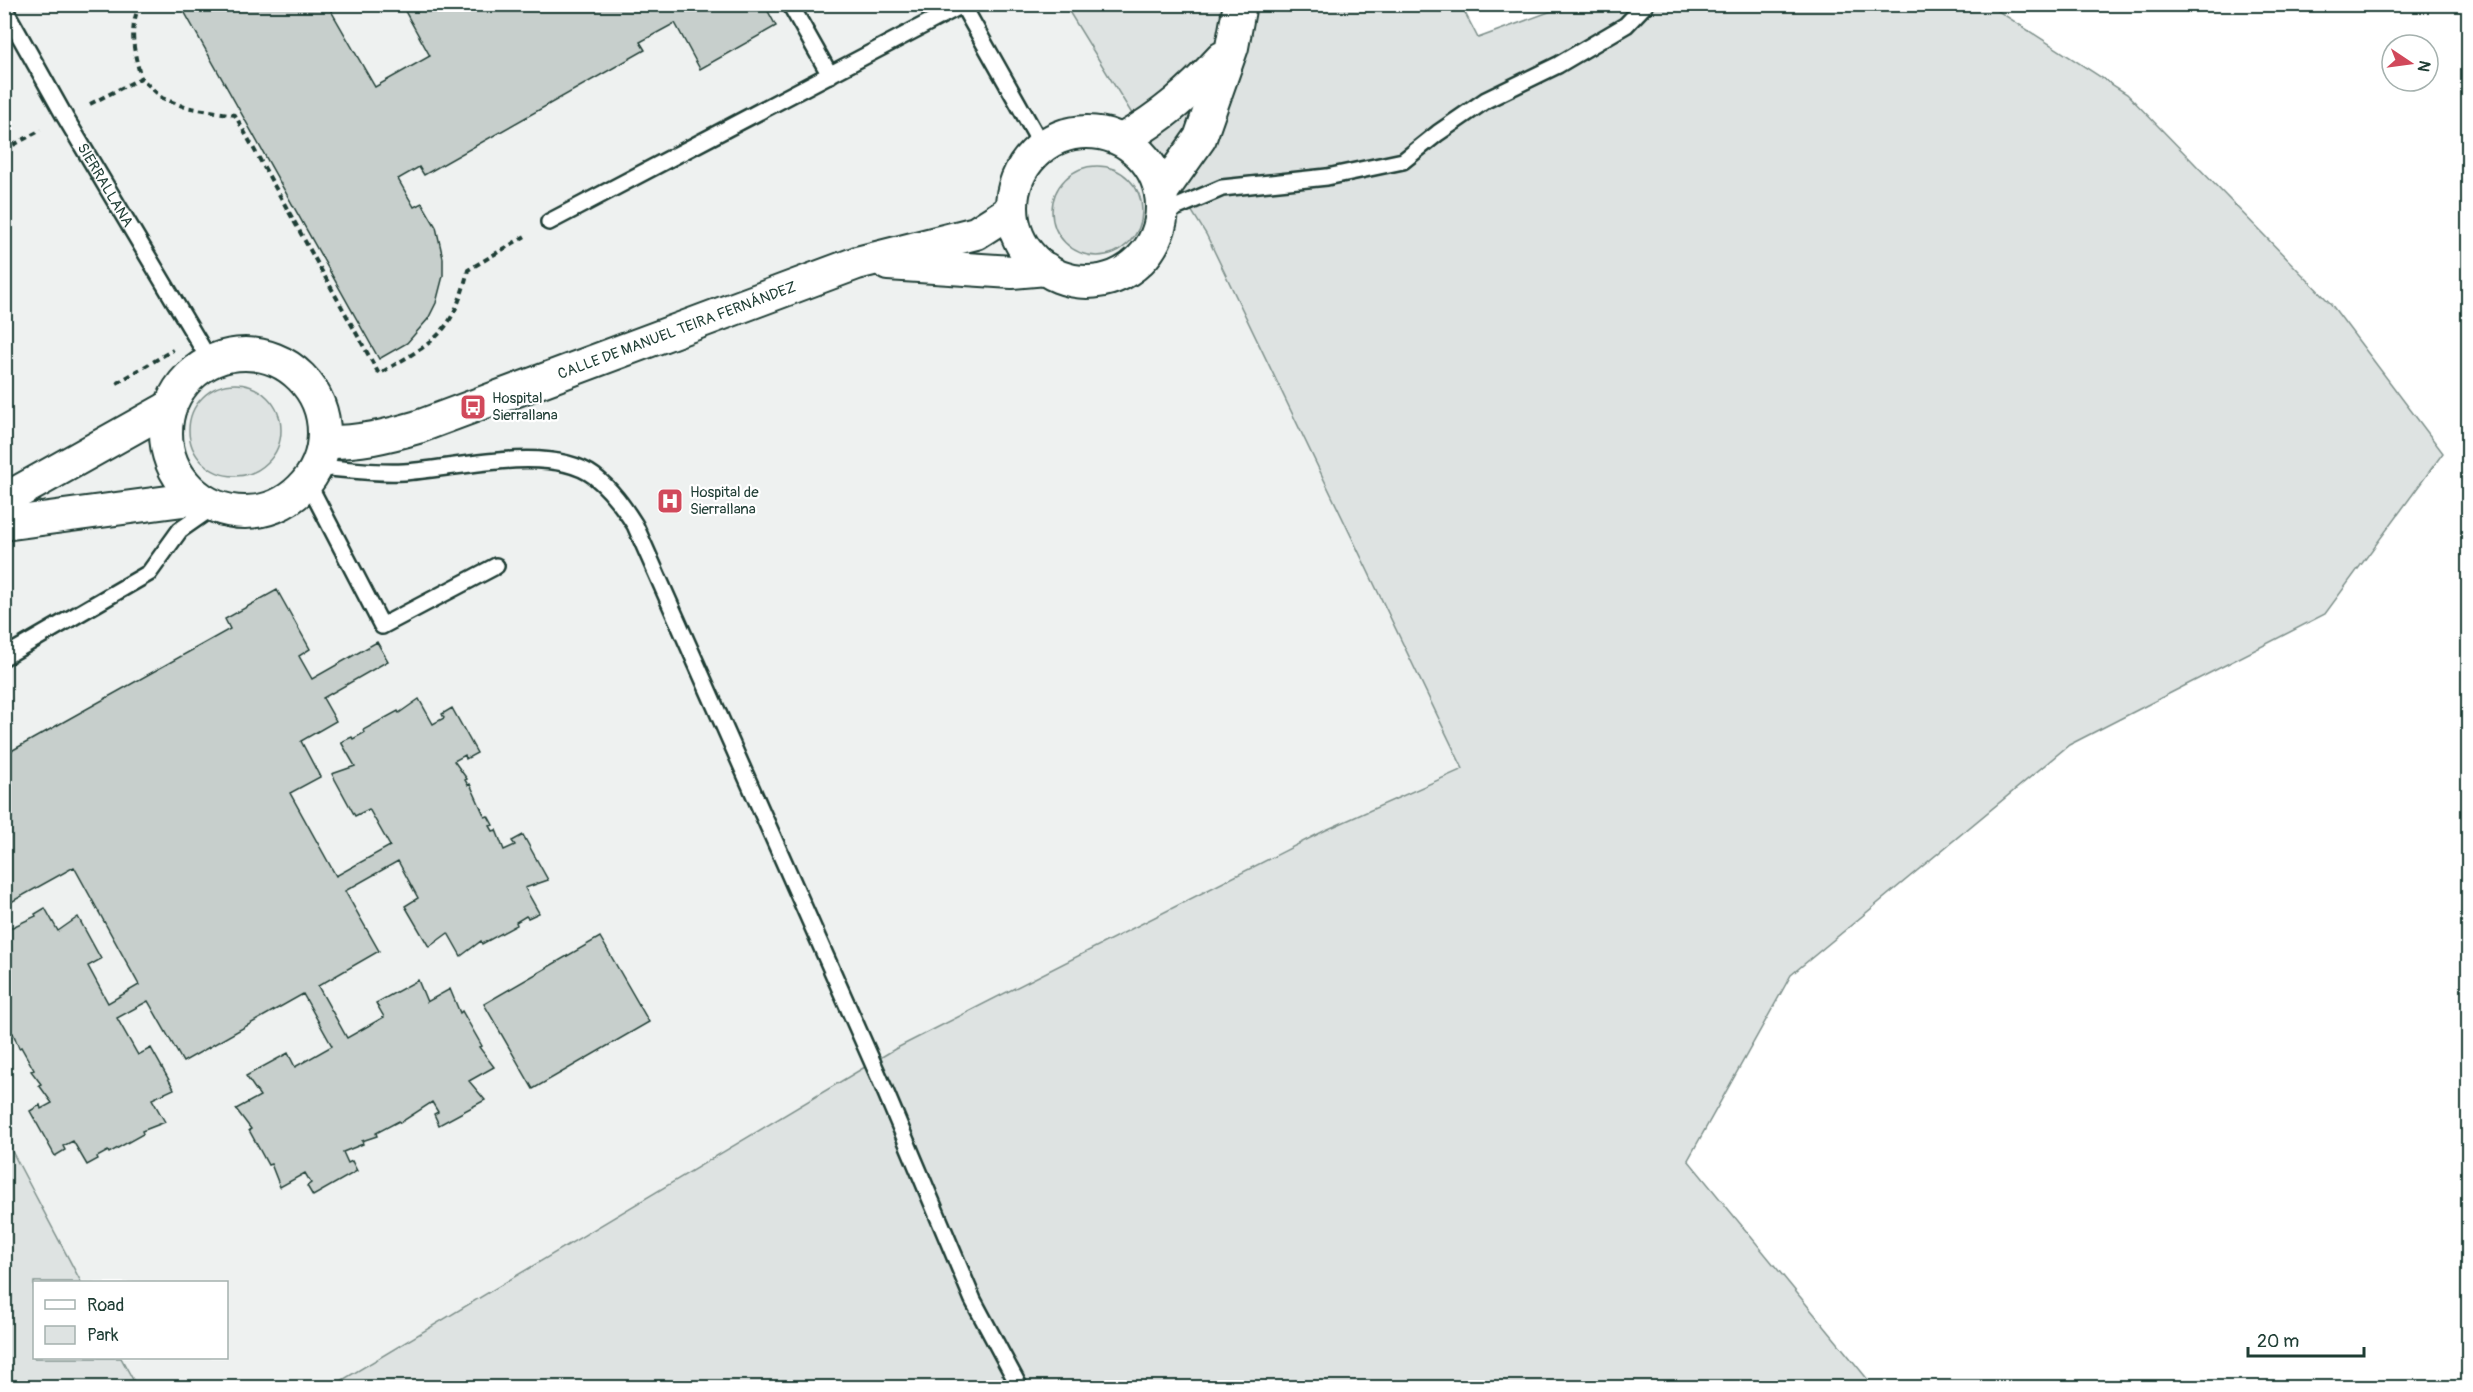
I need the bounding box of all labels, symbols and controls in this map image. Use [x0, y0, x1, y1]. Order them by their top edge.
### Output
north arrow [2380, 33, 2440, 93]
text: N [2413, 59, 2435, 74]
street label: SIERRALLANA [73, 140, 138, 231]
street label: CALLE DE MANUEL TEIRA FERNÁNDEZ [555, 277, 799, 383]
place label: Hospital Sierrallana [492, 389, 558, 425]
bus stop icon: Hospital Sierrallana [458, 392, 488, 422]
place label: Hospital de Sierrallana [690, 483, 759, 519]
hospital icon: Hospital de Sierrallana [655, 486, 685, 516]
legend [33, 1281, 228, 1359]
text: Road [87, 1294, 124, 1317]
scale bar [2248, 1320, 2364, 1358]
text: Park [87, 1324, 119, 1347]
text: 20 m [2257, 1330, 2299, 1353]

